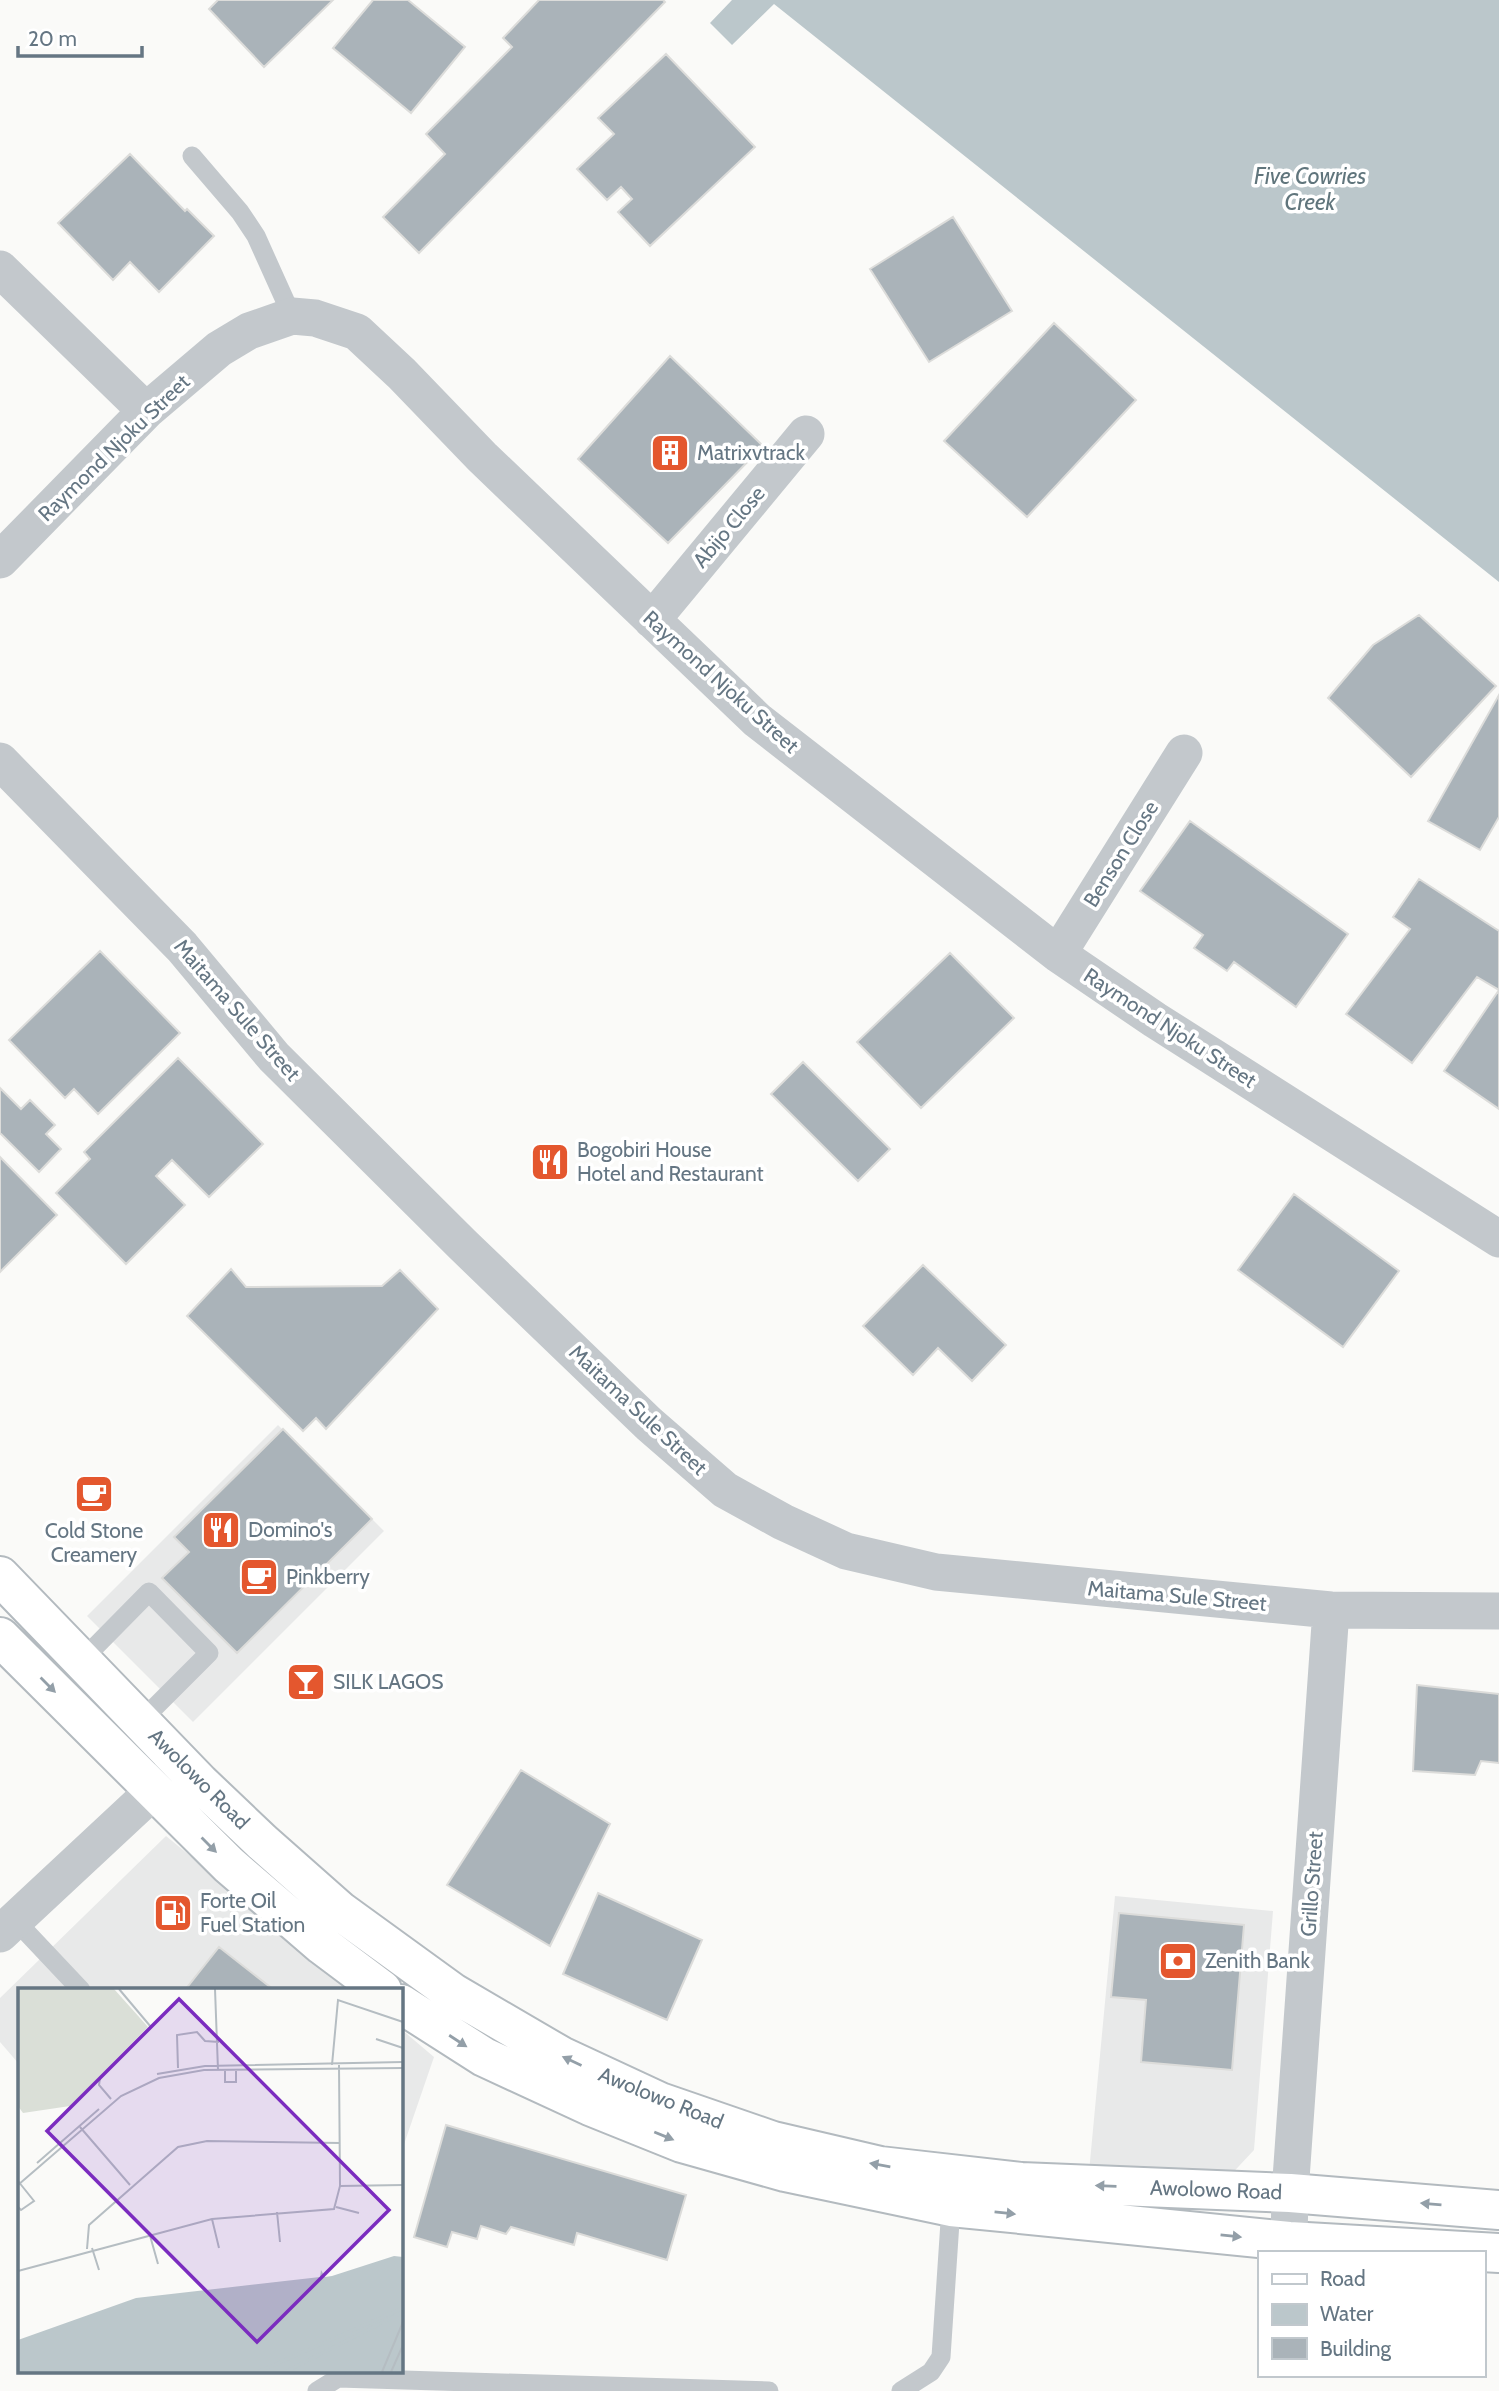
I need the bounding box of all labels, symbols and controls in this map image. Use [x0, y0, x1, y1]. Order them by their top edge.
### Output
scale bar [18, 14, 142, 58]
text: 20 m [28, 26, 77, 51]
water label: Five Cowries Creek [1254, 162, 1366, 216]
street label: Raymond Njoku Street [33, 369, 195, 527]
building icon: Matrixvtrack [649, 432, 691, 474]
place label: Matrixvtrack [697, 440, 805, 465]
street label: Abijo Close [687, 481, 771, 573]
street label: Raymond Njoku Street [638, 605, 804, 759]
street label: Benson Close [1078, 796, 1163, 911]
street label: Maitama Sule Street [169, 934, 306, 1086]
street label: Raymond Njoku Street [1079, 962, 1261, 1094]
place label: Bogobiri House Hotel and Restaurant [577, 1137, 764, 1186]
restaurant icon: Bogobiri House Hotel and Restaurant [529, 1141, 571, 1183]
street label: Maitama Sule Street [564, 1339, 712, 1480]
cafe icon: Cold Stone Creamery [73, 1473, 115, 1515]
restaurant icon: Domino's [200, 1509, 242, 1551]
place label: Domino's [248, 1517, 333, 1542]
place label: Cold Stone Creamery [45, 1518, 143, 1567]
cafe icon: Pinkberry [238, 1556, 280, 1598]
place label: Pinkberry [286, 1564, 370, 1589]
street label: Maitama Sule Street [1087, 1575, 1267, 1616]
bar icon: SILK LAGOS [285, 1661, 327, 1703]
place label: SILK LAGOS [333, 1669, 444, 1694]
one-way arrow [40, 1676, 57, 1693]
street label: Awolowo Road [144, 1723, 255, 1834]
street label: Grillo Street [1295, 1831, 1328, 1937]
one-way arrow [201, 1837, 218, 1854]
place label: Forte Oil Fuel Station [200, 1888, 305, 1937]
fuel station icon: Forte Oil Fuel Station [152, 1892, 194, 1934]
bank icon: Zenith Bank [1157, 1940, 1199, 1982]
place label: Zenith Bank [1205, 1948, 1310, 1973]
inset map [18, 1988, 402, 2374]
one-way arrow [448, 2034, 468, 2047]
one-way arrow [562, 2056, 583, 2067]
street label: Awolowo Road [595, 2061, 727, 2134]
one-way arrow [654, 2131, 675, 2142]
one-way arrow [869, 2159, 891, 2170]
street label: Awolowo Road [1149, 2175, 1283, 2204]
one-way arrow [1095, 2180, 1117, 2191]
one-way arrow [1420, 2198, 1442, 2209]
one-way arrow [994, 2207, 1016, 2218]
one-way arrow [1221, 2230, 1243, 2241]
legend [1258, 2251, 1485, 2377]
text: Road [1320, 2266, 1366, 2291]
text: Water [1320, 2301, 1374, 2326]
text: Building [1320, 2336, 1392, 2361]

